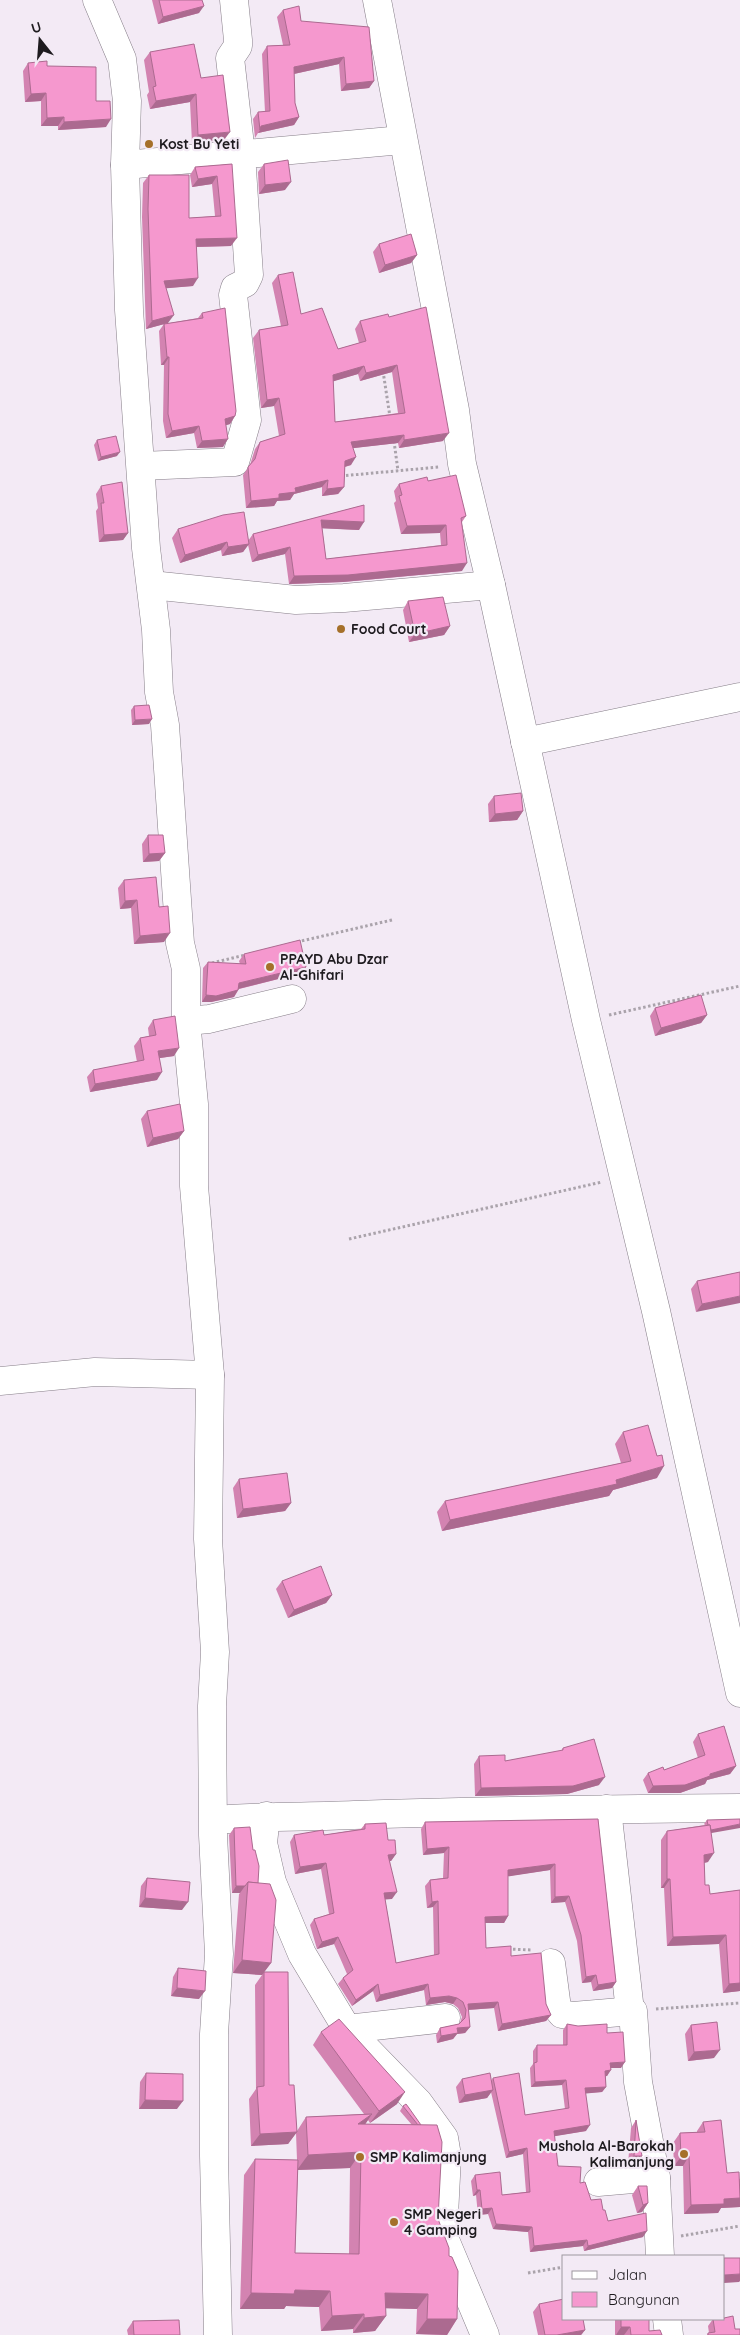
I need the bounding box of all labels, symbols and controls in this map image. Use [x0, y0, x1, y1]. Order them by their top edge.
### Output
north arrow [15, 15, 65, 65]
text: U [29, 18, 44, 38]
place label: Kost Bu Yeti [159, 135, 239, 153]
marker: Kost Bu Yeti [143, 138, 155, 150]
place label: Food Court [351, 620, 427, 638]
marker: Food Court [335, 623, 347, 635]
place label: PPAYD Abu Dzar Al-Ghifari [280, 950, 388, 984]
marker: PPAYD Abu Dzar Al-Ghifari [264, 961, 276, 973]
place label: Mushola Al-Barokah Kalimanjung [538, 2137, 674, 2171]
place label: SMP Kalimanjung [370, 2148, 487, 2166]
marker: Mushola Al-Barokah Kalimanjung [678, 2148, 690, 2160]
marker: SMP Kalimanjung [354, 2151, 366, 2163]
place label: SMP Negeri 4 Gamping [404, 2205, 481, 2239]
marker: SMP Negeri 4 Gamping [388, 2216, 400, 2228]
legend [562, 2255, 725, 2320]
text: Jalan [608, 2265, 647, 2284]
text: Bangunan [608, 2290, 680, 2309]

